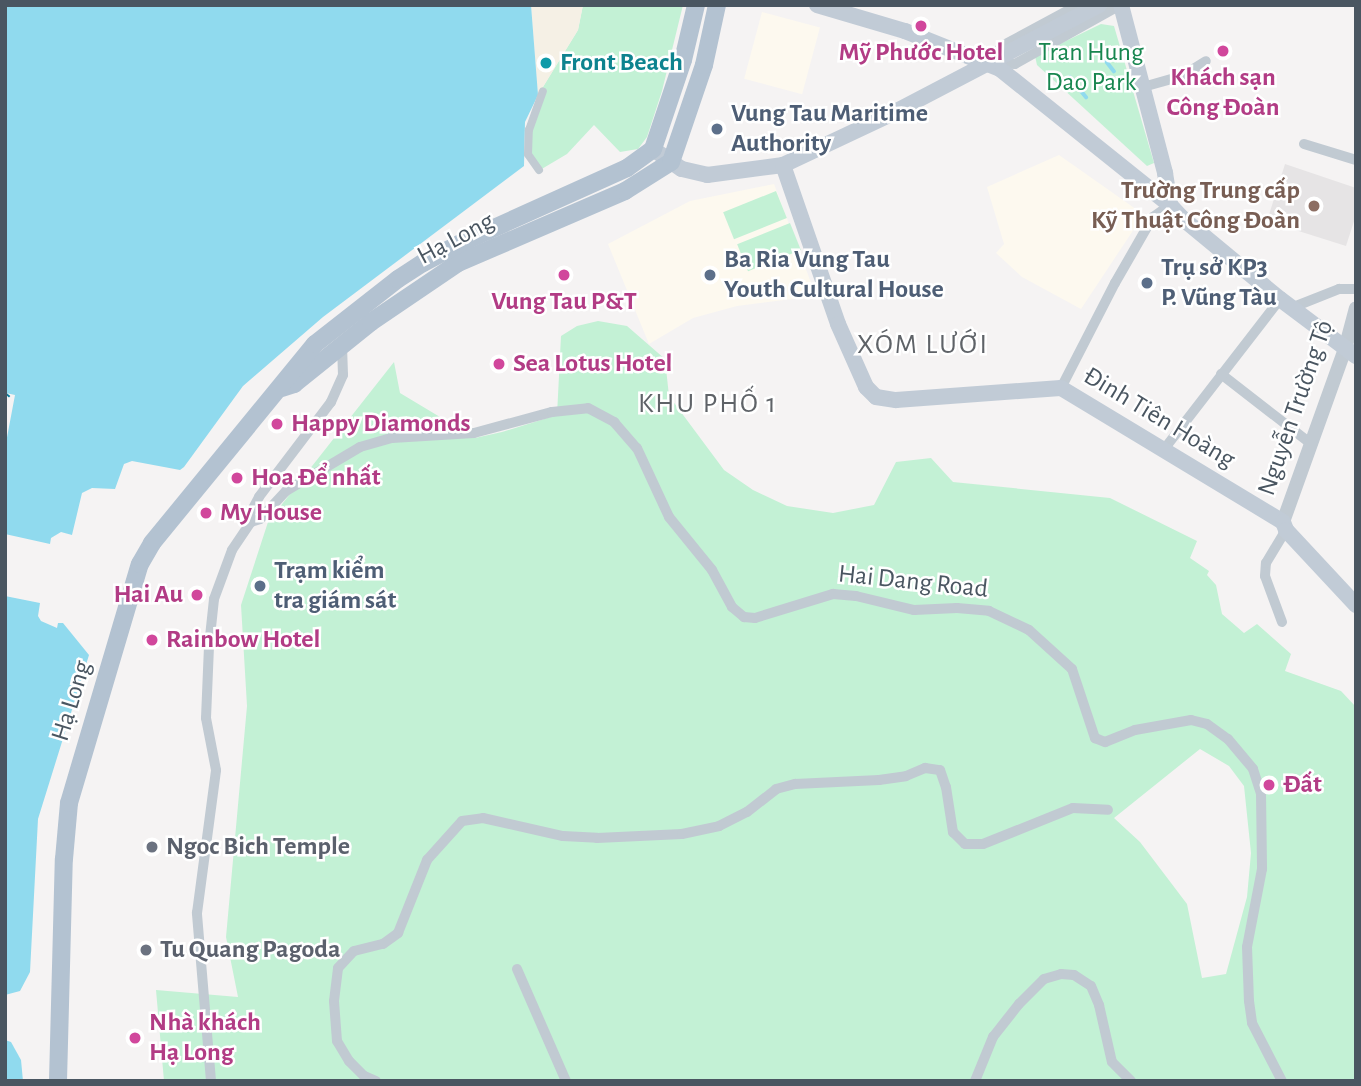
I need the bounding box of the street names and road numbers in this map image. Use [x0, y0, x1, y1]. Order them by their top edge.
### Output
street label: Hạ Long [412, 206, 500, 272]
street label: Nguyễn Trường Tộ [1251, 316, 1341, 500]
street label: Đinh Tiên Hoàng [1077, 360, 1241, 476]
street label: Hai Dang Road [837, 559, 989, 605]
street label: Hạ Long [45, 657, 99, 745]

